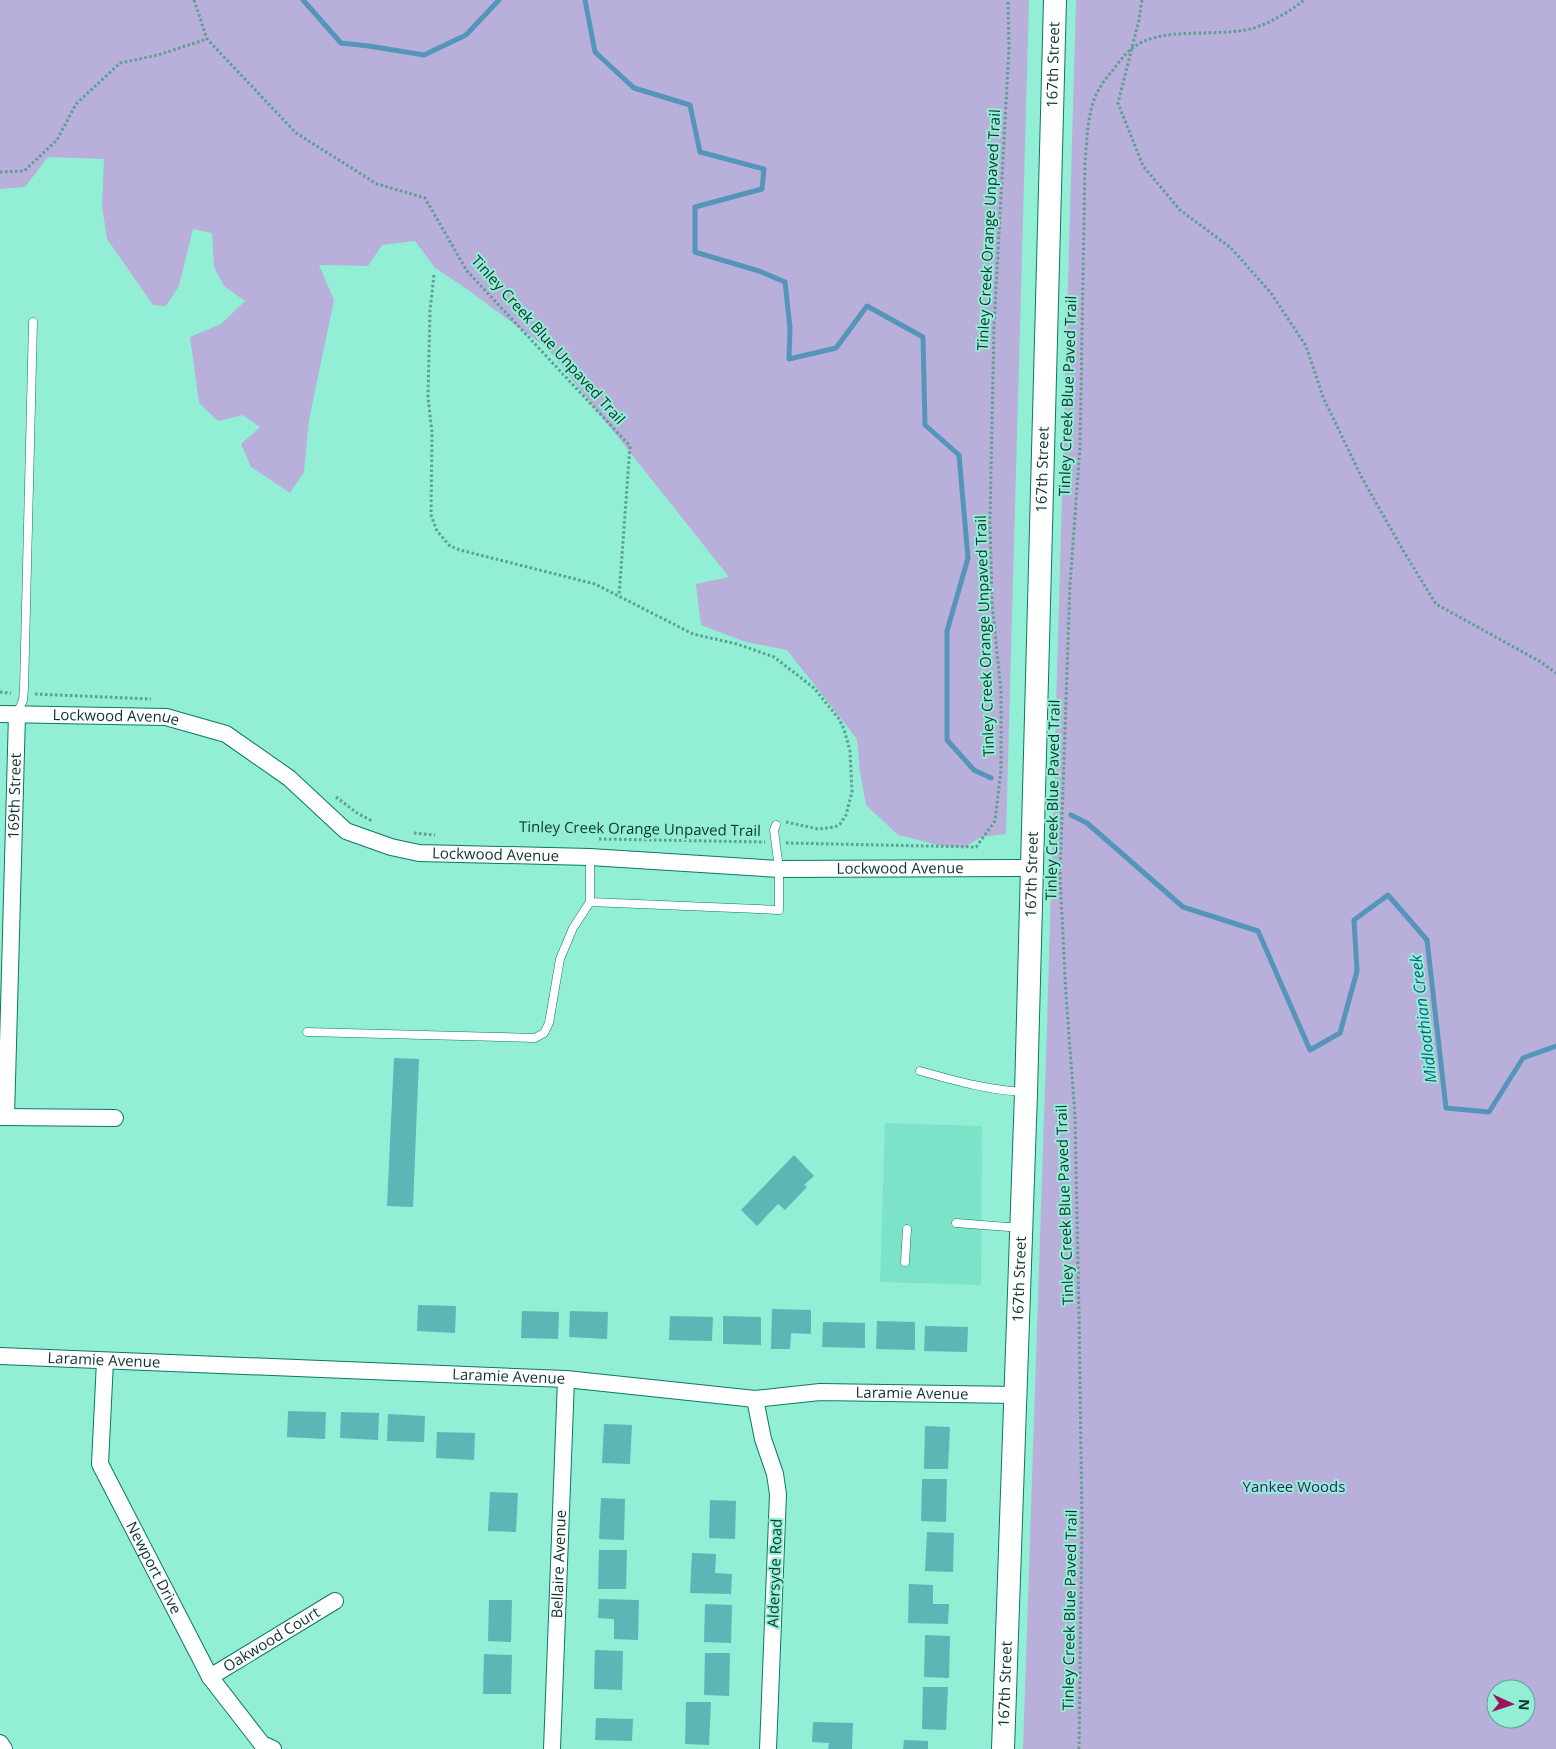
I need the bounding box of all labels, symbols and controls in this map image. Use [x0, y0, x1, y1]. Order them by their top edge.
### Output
street label: 167th Street [1041, 21, 1063, 108]
street label: Tinley Creek Orange Unpaved Trail [972, 109, 1004, 351]
street label: Tinley Creek Blue Unpaved Trail [467, 251, 630, 428]
street label: Tinley Creek Blue Paved Trail [1054, 295, 1080, 497]
street label: 167th Street [1030, 426, 1053, 513]
street label: Tinley Creek Orange Unpaved Trail [970, 515, 998, 757]
street label: Tinley Creek Blue Paved Trail [1040, 699, 1064, 901]
street label: Lockwood Avenue [52, 704, 182, 729]
street label: 169th Street [3, 753, 25, 839]
street label: Tinley Creek Orange Unpaved Trail [519, 816, 761, 840]
street label: 167th Street [1020, 831, 1042, 918]
street label: Lockwood Avenue [432, 842, 559, 865]
street label: Lockwood Avenue [837, 857, 964, 878]
water label: Midloathian Creek [1404, 952, 1442, 1084]
street label: Tinley Creek Blue Paved Trail [1051, 1104, 1077, 1306]
street label: 167th Street [1007, 1236, 1030, 1323]
street label: Laramie Avenue [47, 1347, 161, 1372]
street label: Laramie Avenue [452, 1363, 565, 1388]
street label: Laramie Avenue [855, 1382, 969, 1403]
park label: Yankee Woods [1243, 1476, 1345, 1496]
street label: Bellaire Avenue [546, 1509, 570, 1619]
street label: Tinley Creek Blue Paved Trail [1057, 1509, 1081, 1711]
street label: Newport Drive [122, 1518, 187, 1617]
street label: Aldersyde Road [762, 1518, 786, 1628]
street label: Oakwood Court [219, 1602, 323, 1676]
street label: 167th Street [993, 1641, 1016, 1727]
north arrow [1486, 1679, 1536, 1729]
text: N [1515, 1699, 1534, 1711]

